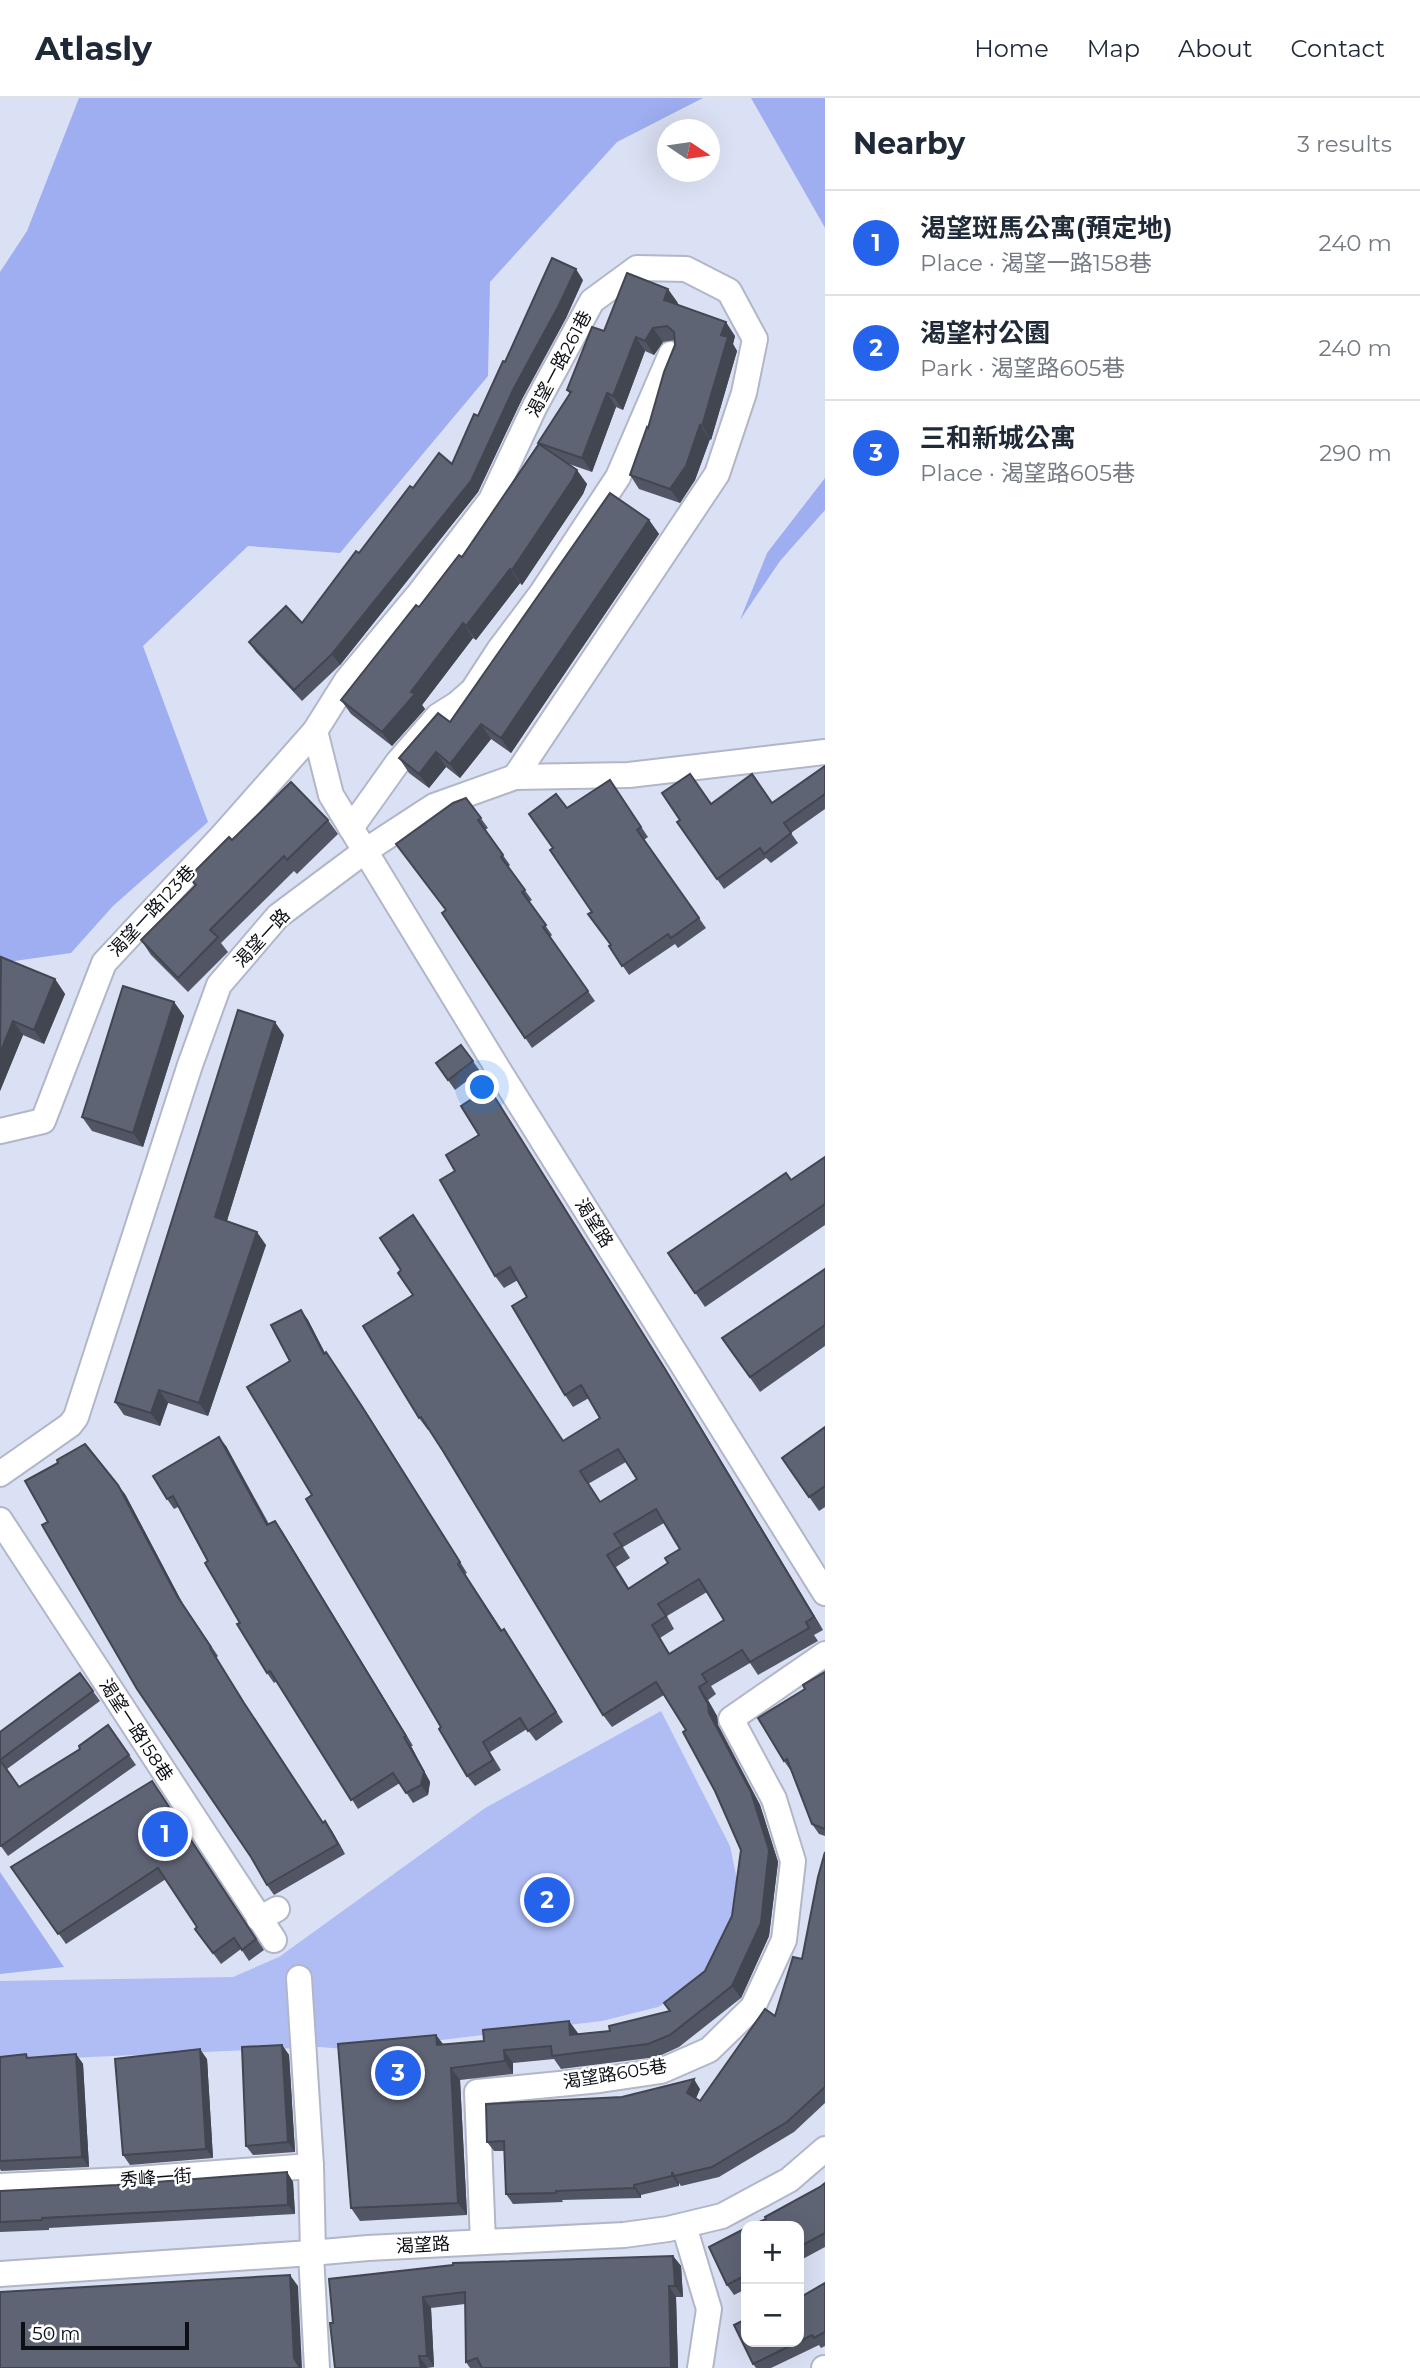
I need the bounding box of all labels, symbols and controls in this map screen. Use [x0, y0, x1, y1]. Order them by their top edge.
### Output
text: Atlasly [35, 28, 152, 68]
text: Home [974, 34, 1049, 63]
text: Map [1087, 34, 1140, 63]
text: About [1178, 34, 1252, 63]
text: Contact [1290, 34, 1385, 63]
north arrow [657, 119, 720, 182]
text: Nearby [853, 125, 965, 162]
text: 3 results [1297, 130, 1392, 158]
text: 渴望斑馬公寓(預定地) [920, 212, 1173, 244]
text: 1 [871, 229, 881, 257]
text: 240 m [1319, 229, 1392, 257]
text: Place · 渴望一路158巷 [920, 249, 1152, 277]
street label: 渴望一路261巷 [522, 307, 596, 421]
text: 渴望村公園 [920, 317, 1050, 349]
text: 2 [869, 334, 883, 362]
text: 240 m [1319, 334, 1392, 362]
text: Park · 渴望路605巷 [920, 354, 1125, 382]
text: 三和新城公寓 [920, 422, 1076, 454]
text: 3 [869, 439, 883, 467]
text: 290 m [1319, 439, 1392, 467]
text: Place · 渴望路605巷 [920, 459, 1135, 487]
street label: 渴望一路123巷 [104, 861, 200, 961]
street label: 渴望一路 [229, 904, 295, 972]
your location [465, 1070, 499, 1104]
street label: 渴望路 [570, 1194, 618, 1252]
street label: 渴望一路158巷 [95, 1674, 177, 1786]
pin: 1 [142, 1808, 188, 1860]
pin: 2 [524, 1874, 570, 1926]
pin: 3 [375, 2047, 421, 2099]
street label: 渴望路605巷 [561, 2055, 669, 2093]
street label: 秀峰一街 [119, 2165, 193, 2191]
map controls [741, 2221, 804, 2347]
button: + [741, 2221, 804, 2284]
street label: 渴望路 [395, 2233, 451, 2257]
button: − [741, 2284, 804, 2347]
scale bar [21, 2319, 189, 2351]
text: 50 m [32, 2322, 80, 2345]

